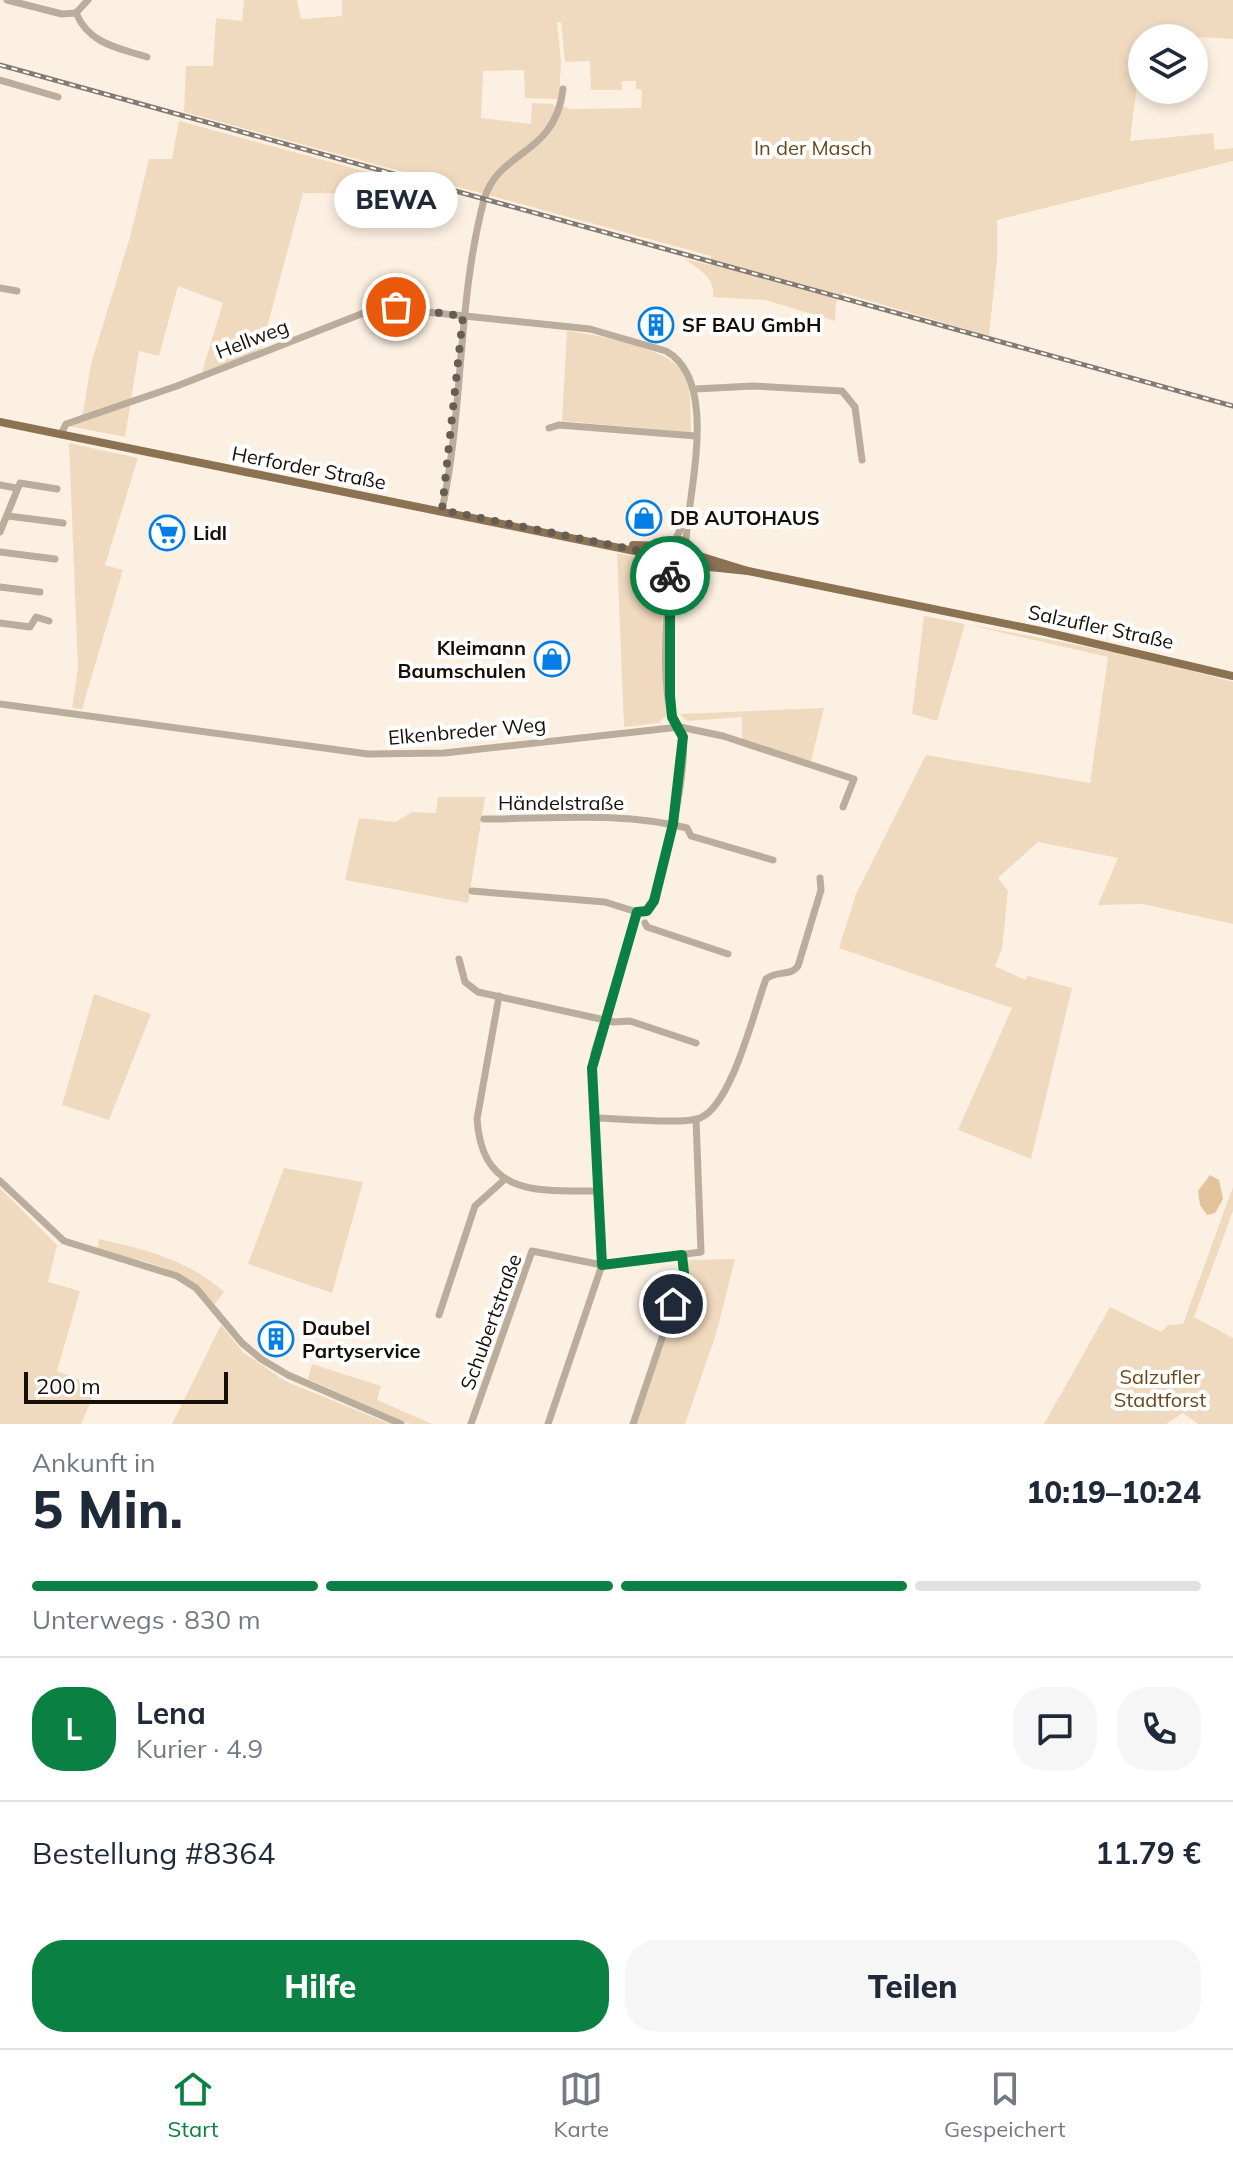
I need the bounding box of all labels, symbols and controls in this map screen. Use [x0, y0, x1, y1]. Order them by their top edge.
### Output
map controls [1128, 24, 1208, 104]
button: layers [1128, 24, 1208, 104]
park label: In der Masch [754, 135, 872, 160]
callout: BEWA [334, 171, 458, 227]
text: BEWA [355, 183, 437, 216]
pin [362, 273, 430, 341]
icon: bag [374, 285, 418, 329]
building icon: SF BAU GmbH [637, 306, 675, 344]
place label: SF BAU GmbH [682, 312, 821, 337]
street label: Hellweg [212, 313, 292, 364]
street label: Herforder Straße [230, 440, 388, 495]
shop icon: DB AUTOHAUS [625, 499, 663, 537]
place label: DB AUTOHAUS [670, 505, 820, 530]
supermarket icon: Lidl [148, 514, 186, 552]
place label: Lidl [193, 520, 227, 545]
courier [630, 536, 710, 616]
icon: bike [648, 554, 692, 598]
street label: Salzufler Straße [1026, 599, 1176, 654]
place label: Kleimann Baumschulen [398, 635, 526, 683]
shop icon: Kleimann Baumschulen [533, 640, 571, 678]
street label: Elkenbreder Weg [387, 711, 547, 750]
street label: Händelstraße [498, 790, 624, 815]
street label: Schubertstraße [454, 1250, 527, 1393]
pin [639, 1270, 707, 1338]
icon: home [651, 1282, 695, 1326]
place label: Daubel Partyservice [302, 1315, 420, 1363]
building icon: Daubel Partyservice [257, 1320, 295, 1358]
park label: Salzufler Stadtforst [1114, 1364, 1206, 1412]
scale bar [24, 1368, 228, 1404]
text: 200 m [36, 1372, 101, 1400]
text: Ankunft in [32, 1446, 155, 1479]
text: 10:19–10:24 [1026, 1473, 1201, 1511]
text: 5 Min. [32, 1476, 183, 1541]
text: Unterwegs · 830 m [32, 1603, 261, 1636]
button: chat [1013, 1687, 1097, 1771]
button: phone [1117, 1687, 1201, 1771]
text: Lena [136, 1694, 206, 1732]
text: L [66, 1710, 82, 1748]
text: Kurier · 4.9 [136, 1732, 263, 1765]
text: Bestellung #8364 [32, 1834, 275, 1872]
text: 11.79 € [1095, 1834, 1201, 1872]
button: Hilfe [32, 1940, 609, 2032]
button: Teilen [625, 1940, 1201, 2032]
tab: Start [168, 2067, 218, 2143]
tab: Karte [554, 2067, 609, 2143]
tab: Gespeichert [944, 2067, 1065, 2143]

